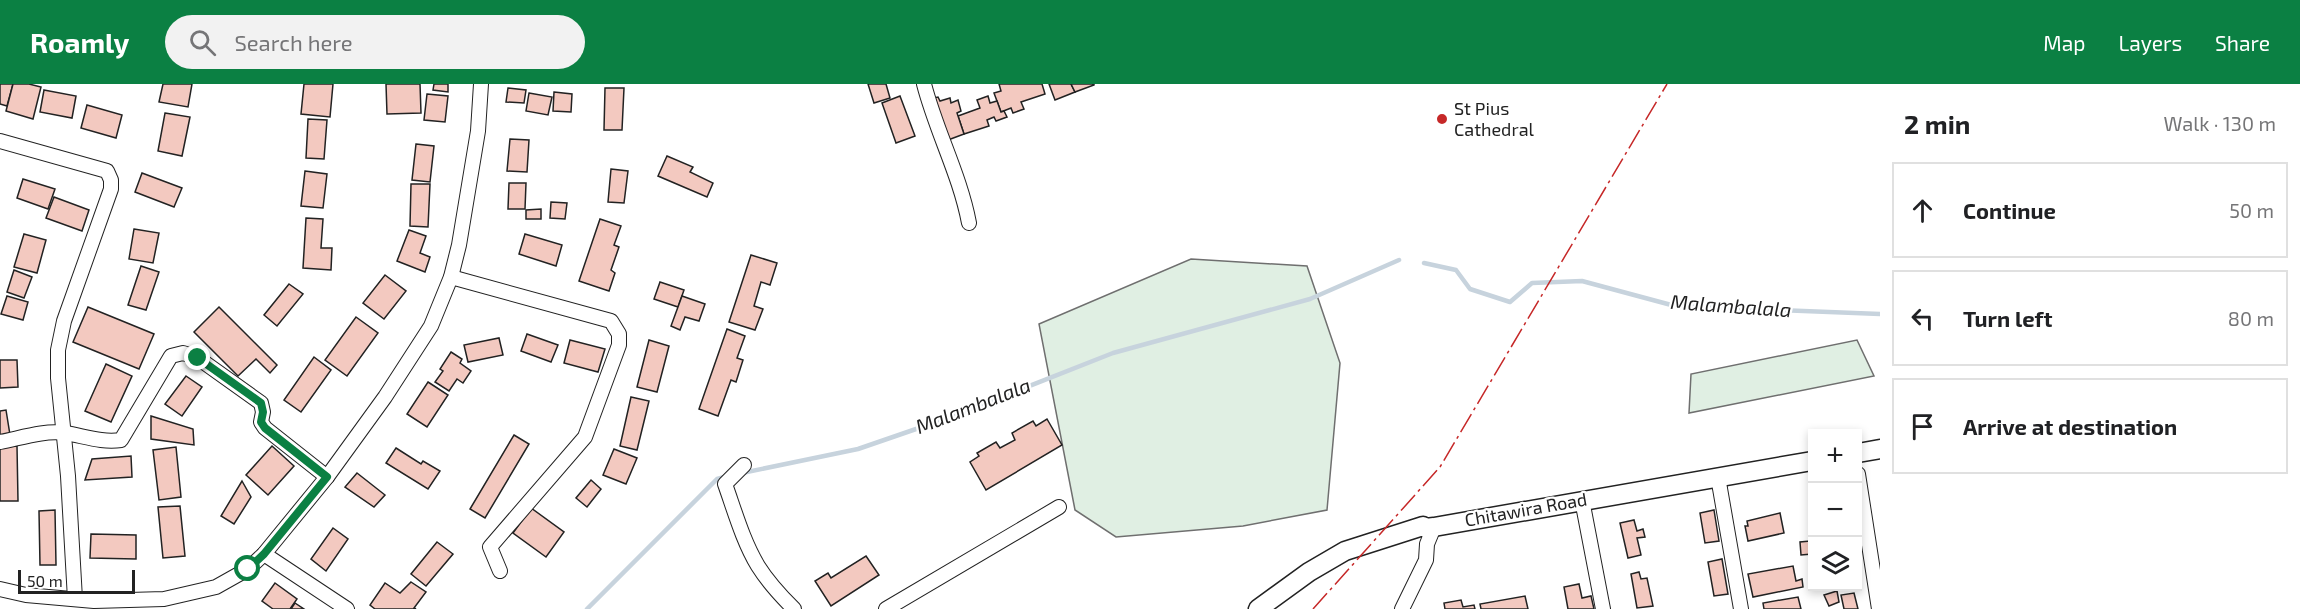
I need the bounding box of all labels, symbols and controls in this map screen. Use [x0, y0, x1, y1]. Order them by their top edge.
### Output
search box [165, 15, 585, 69]
text: Roamly [30, 25, 129, 59]
icon: search [186, 26, 219, 59]
text: Search here [234, 29, 353, 55]
text: Map [2043, 30, 2085, 55]
text: Layers [2118, 30, 2182, 55]
text: Share [2215, 30, 2270, 55]
place label: St Pius Cathedral [1454, 97, 1535, 140]
text: 2 min [1904, 108, 1970, 139]
text: Walk · 130 m [2164, 111, 2276, 135]
marker: St Pius Cathedral [1435, 112, 1449, 126]
icon: ahead [1906, 194, 1939, 227]
text: Continue [1963, 197, 2056, 223]
text: 50 m [2229, 198, 2274, 222]
water label: Malambalala [1670, 289, 1792, 321]
icon: left [1906, 302, 1939, 335]
text: Turn left [1963, 305, 2052, 331]
text: 80 m [2228, 306, 2274, 330]
route end [184, 344, 210, 370]
water label: Malambalala [912, 372, 1034, 438]
icon: arrive [1906, 410, 1939, 443]
text: Arrive at destination [1963, 413, 2177, 439]
map controls [1808, 429, 1862, 591]
button: + [1808, 429, 1862, 483]
button: − [1808, 483, 1862, 537]
street label: Chitawira Road [1463, 487, 1589, 531]
button: layers [1808, 537, 1862, 591]
route start [234, 555, 260, 581]
scale bar [18, 567, 135, 594]
text: 50 m [27, 571, 63, 590]

